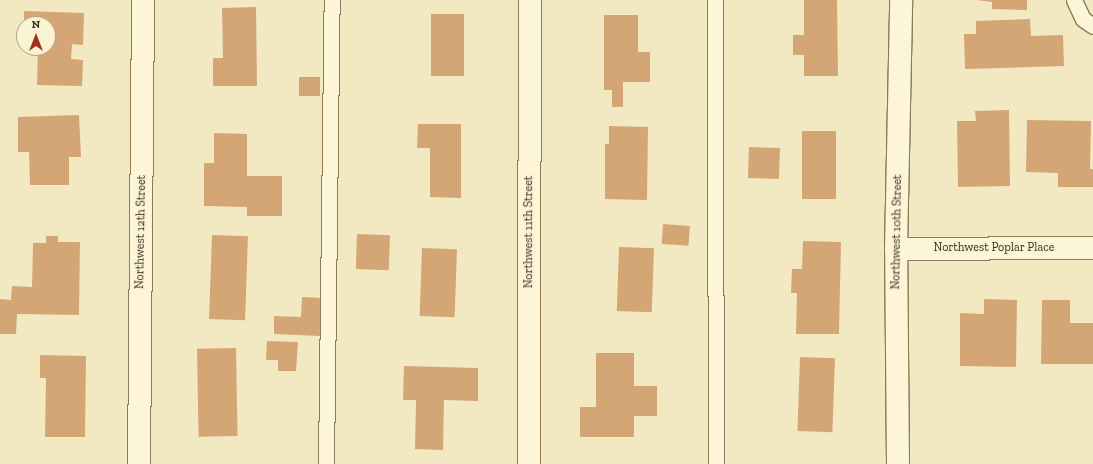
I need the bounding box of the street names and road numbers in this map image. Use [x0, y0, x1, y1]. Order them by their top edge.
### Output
street label: Northwest 10th Street [889, 174, 905, 290]
street label: Northwest 12th Street [133, 175, 149, 289]
street label: Northwest 11th Street [522, 176, 536, 288]
street label: Northwest Poplar Place [933, 241, 1055, 255]

